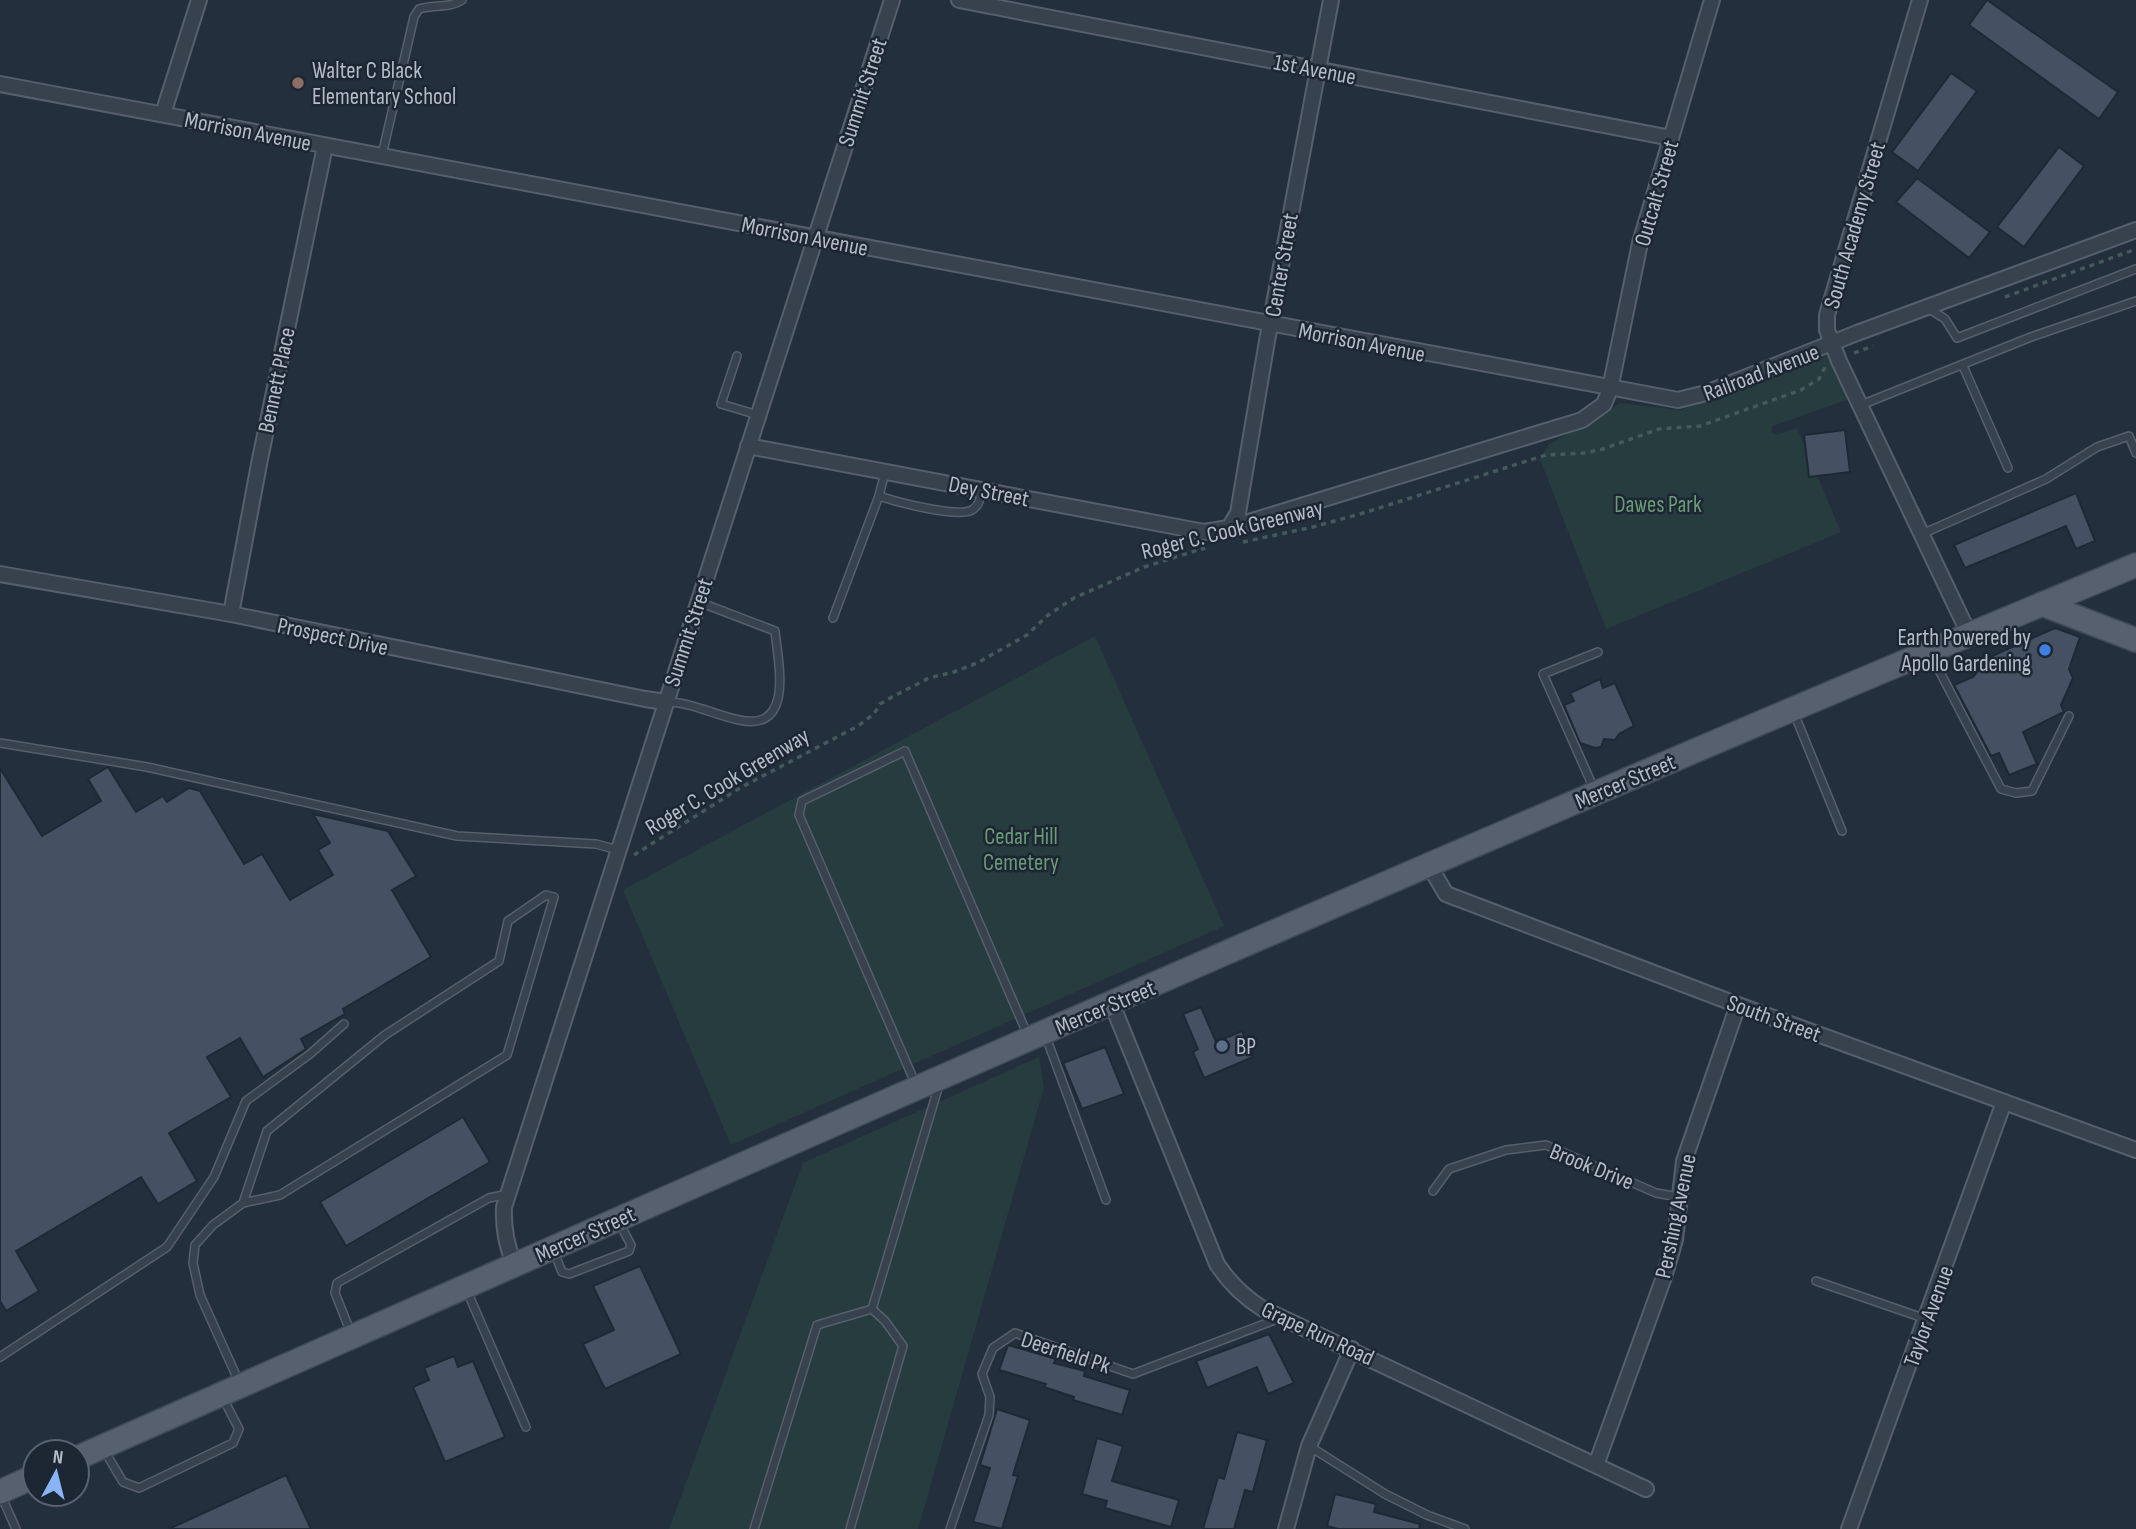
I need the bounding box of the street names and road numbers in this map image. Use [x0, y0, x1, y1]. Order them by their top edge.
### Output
street label: Summit Street [832, 34, 894, 150]
street label: 1st Avenue [1271, 48, 1358, 92]
street label: Morrison Avenue [182, 106, 313, 158]
street label: Outcalt Street [1628, 137, 1685, 250]
street label: South Academy Street [1818, 139, 1892, 312]
street label: Morrison Avenue [739, 211, 870, 263]
street label: Center Street [1259, 211, 1305, 319]
street label: Morrison Avenue [1296, 317, 1427, 369]
street label: Bennett Place [252, 325, 302, 436]
street label: Railroad Avenue [1699, 338, 1823, 408]
street label: Dey Street [946, 470, 1031, 513]
street label: Roger C. Cook Greenway [1139, 494, 1326, 566]
street label: Summit Street [658, 574, 720, 690]
street label: Prospect Drive [275, 612, 391, 662]
street label: Roger C. Cook Greenway [640, 722, 815, 842]
street label: Mercer Street [1571, 748, 1680, 816]
street label: Mercer Street [1051, 974, 1160, 1042]
street label: South Street [1723, 989, 1825, 1049]
street label: Brook Drive [1546, 1137, 1638, 1196]
street label: Pershing Avenue [1649, 1151, 1703, 1281]
street label: Mercer Street [531, 1201, 640, 1269]
street label: Taylor Avenue [1898, 1262, 1960, 1371]
street label: Grape Run Road [1257, 1296, 1378, 1372]
street label: Deerfield Pk [1018, 1325, 1114, 1381]

